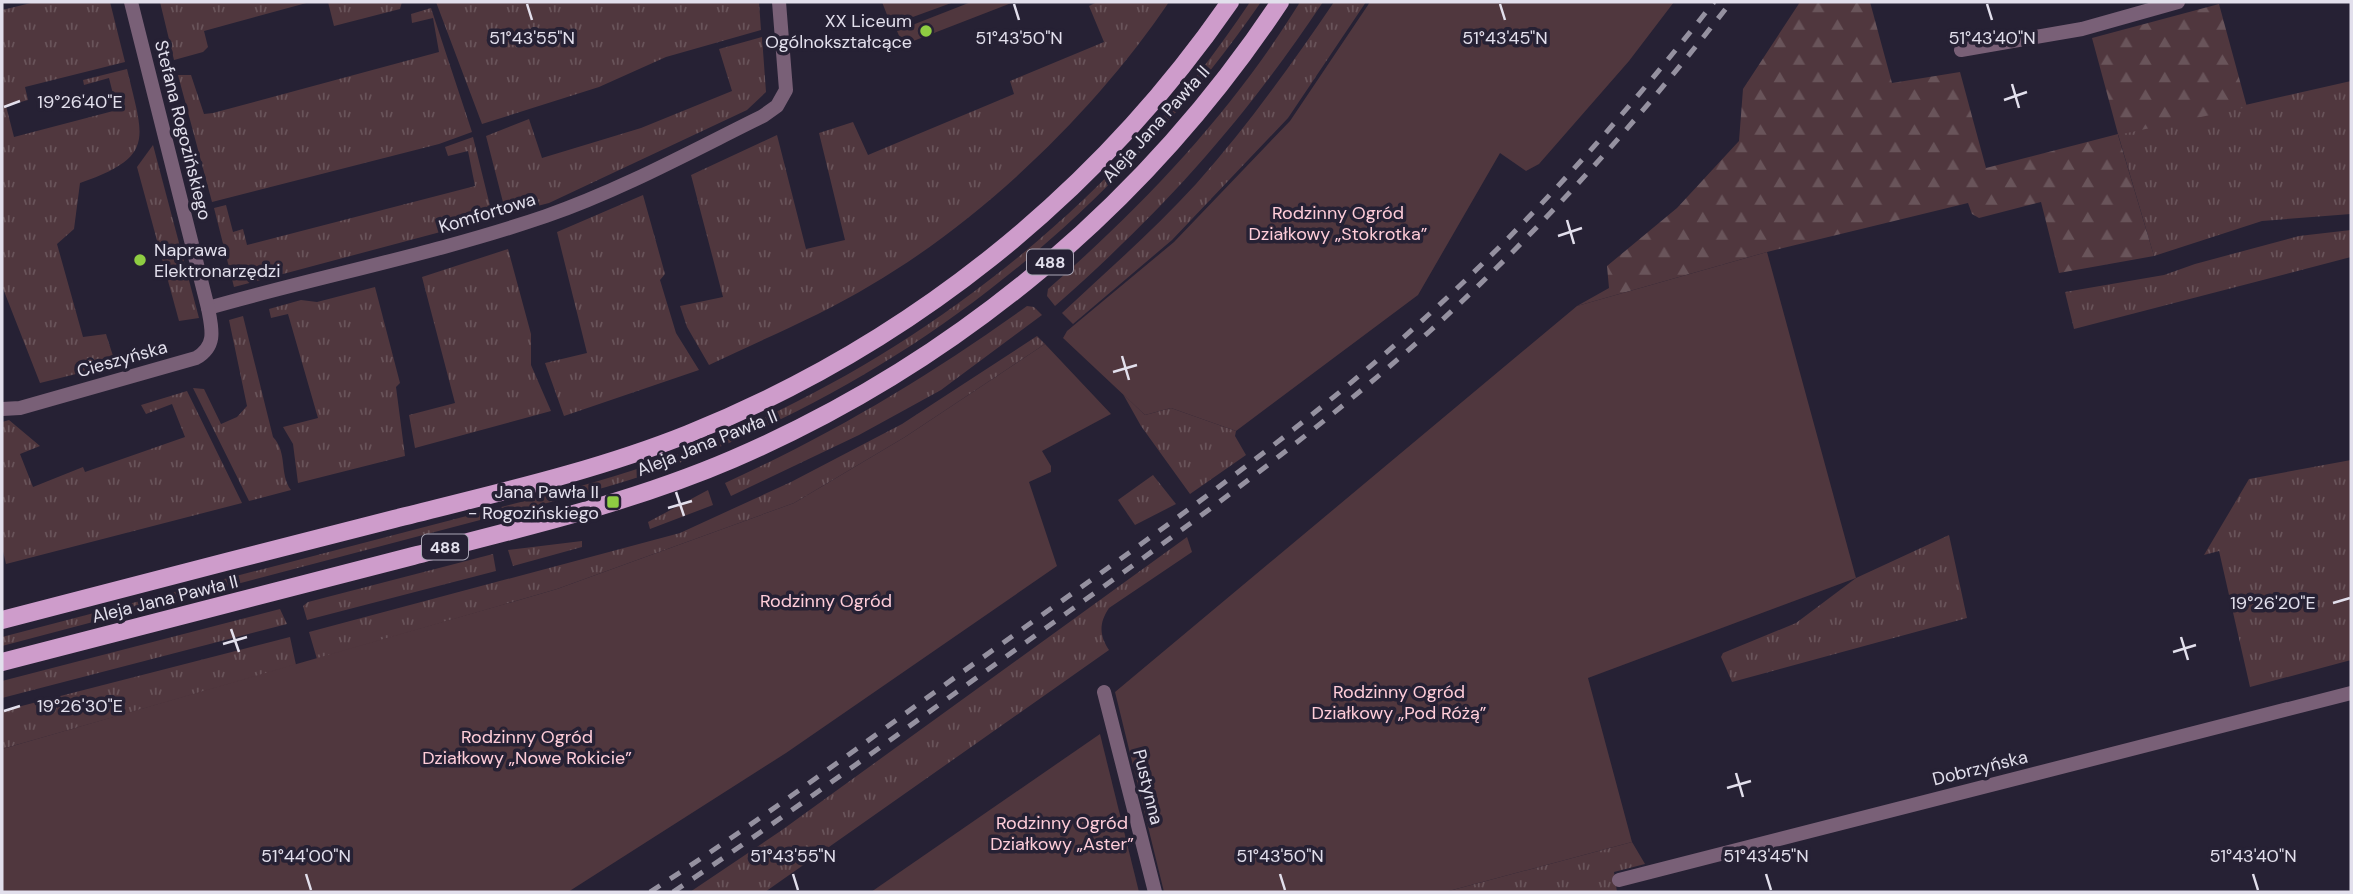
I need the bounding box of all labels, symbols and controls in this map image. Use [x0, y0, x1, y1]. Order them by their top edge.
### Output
place label: XX Liceum Ogólnokształcące [765, 9, 912, 54]
marker: XX Liceum Ogólnokształcące [918, 23, 934, 39]
text: 51°43'55"N [489, 26, 575, 50]
text: 51°43'50"N [975, 26, 1063, 50]
text: 51°43'45"N [1462, 26, 1548, 50]
text: 51°43'40"N [1948, 26, 2036, 50]
street label: Stefana Rogozińskiego [149, 38, 217, 222]
street label: Aleja Jana Pawła II [1097, 60, 1215, 188]
text: 19°26'40"E [37, 90, 123, 114]
street label: Komfortowa [436, 187, 538, 239]
park label: Rodzinny Ogród Działkowy „Stokrotka” [1249, 201, 1428, 246]
place label: Naprawa Elektronarzędzi [154, 238, 281, 283]
road number: 488 [1027, 250, 1073, 274]
marker: Naprawa Elektronarzędzi [132, 252, 148, 268]
street label: Cieszyńska [74, 335, 170, 383]
street label: Aleja Jana Pawła II [633, 404, 781, 482]
place label: Jana Pawła II - Rogozińskiego [468, 480, 599, 525]
marker: Jana Pawła II - Rogozińskiego [605, 494, 621, 510]
road number: 488 [422, 534, 468, 560]
street label: Aleja Jana Pawła II [89, 569, 241, 629]
park label: Rodzinny Ogród [760, 589, 892, 613]
text: 19°26'20"E [2230, 591, 2316, 615]
park label: Rodzinny Ogród Działkowy „Pod Różą” [1312, 680, 1487, 725]
text: 19°26'30"E [37, 694, 123, 718]
park label: Rodzinny Ogród Działkowy „Nowe Rokicie” [422, 725, 632, 770]
street label: Dobrzyńska [1930, 745, 2030, 791]
street label: Pustynna [1127, 747, 1169, 827]
park label: Rodzinny Ogród Działkowy „Aster” [990, 811, 1134, 856]
text: 51°44'00"N [261, 844, 351, 868]
text: 51°43'55"N [750, 844, 836, 868]
text: 51°43'50"N [1236, 844, 1324, 868]
text: 51°43'45"N [1723, 844, 1809, 868]
text: 51°43'40"N [2209, 844, 2297, 868]

